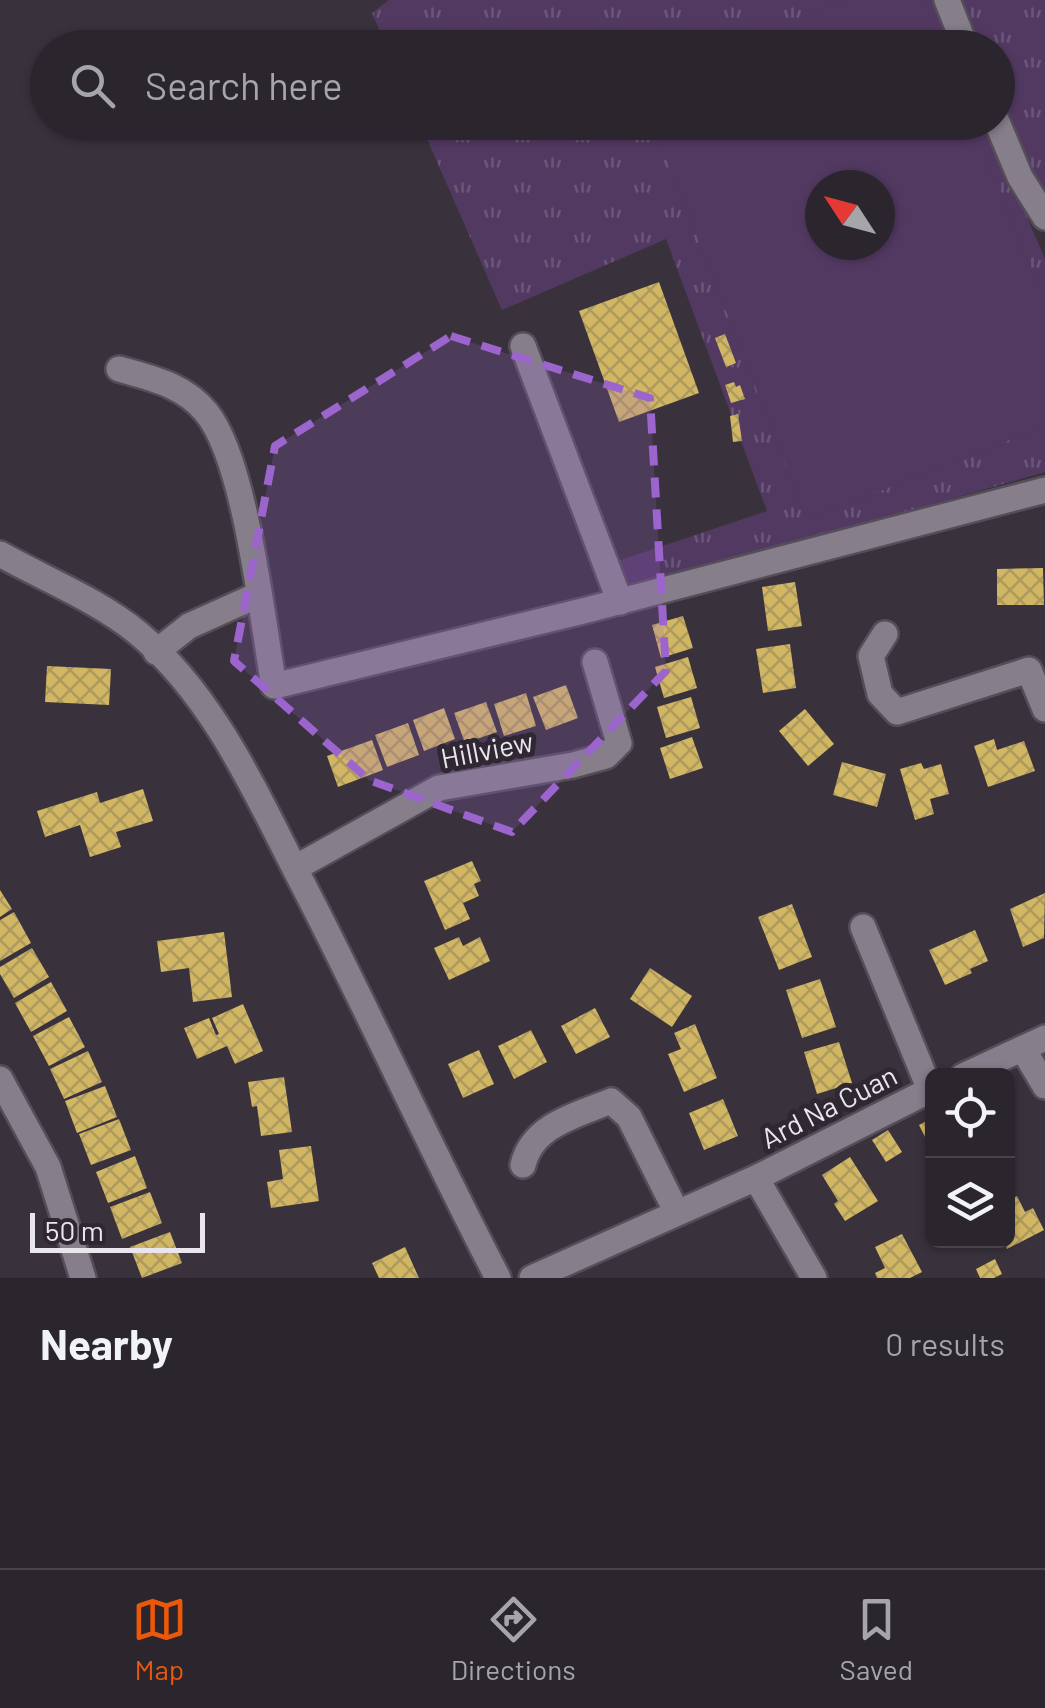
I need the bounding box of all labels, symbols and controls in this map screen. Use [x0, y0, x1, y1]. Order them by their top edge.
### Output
search box [30, 30, 1015, 140]
icon: search [65, 58, 120, 113]
text: Search here [145, 62, 343, 108]
north arrow [805, 170, 895, 260]
street label: Hillview [438, 723, 536, 775]
street label: Ard Na Cuan [755, 1057, 902, 1155]
map controls [925, 1068, 1015, 1248]
button: locate [925, 1068, 1015, 1158]
button: layers [925, 1158, 1015, 1248]
scale bar [30, 1208, 205, 1252]
text: 50 m [45, 1213, 104, 1247]
text: Nearby [40, 1318, 173, 1368]
text: 0 results [885, 1324, 1005, 1362]
tab: Map [132, 1592, 187, 1686]
tab: Directions [451, 1592, 576, 1686]
tab: Saved [840, 1592, 913, 1686]

